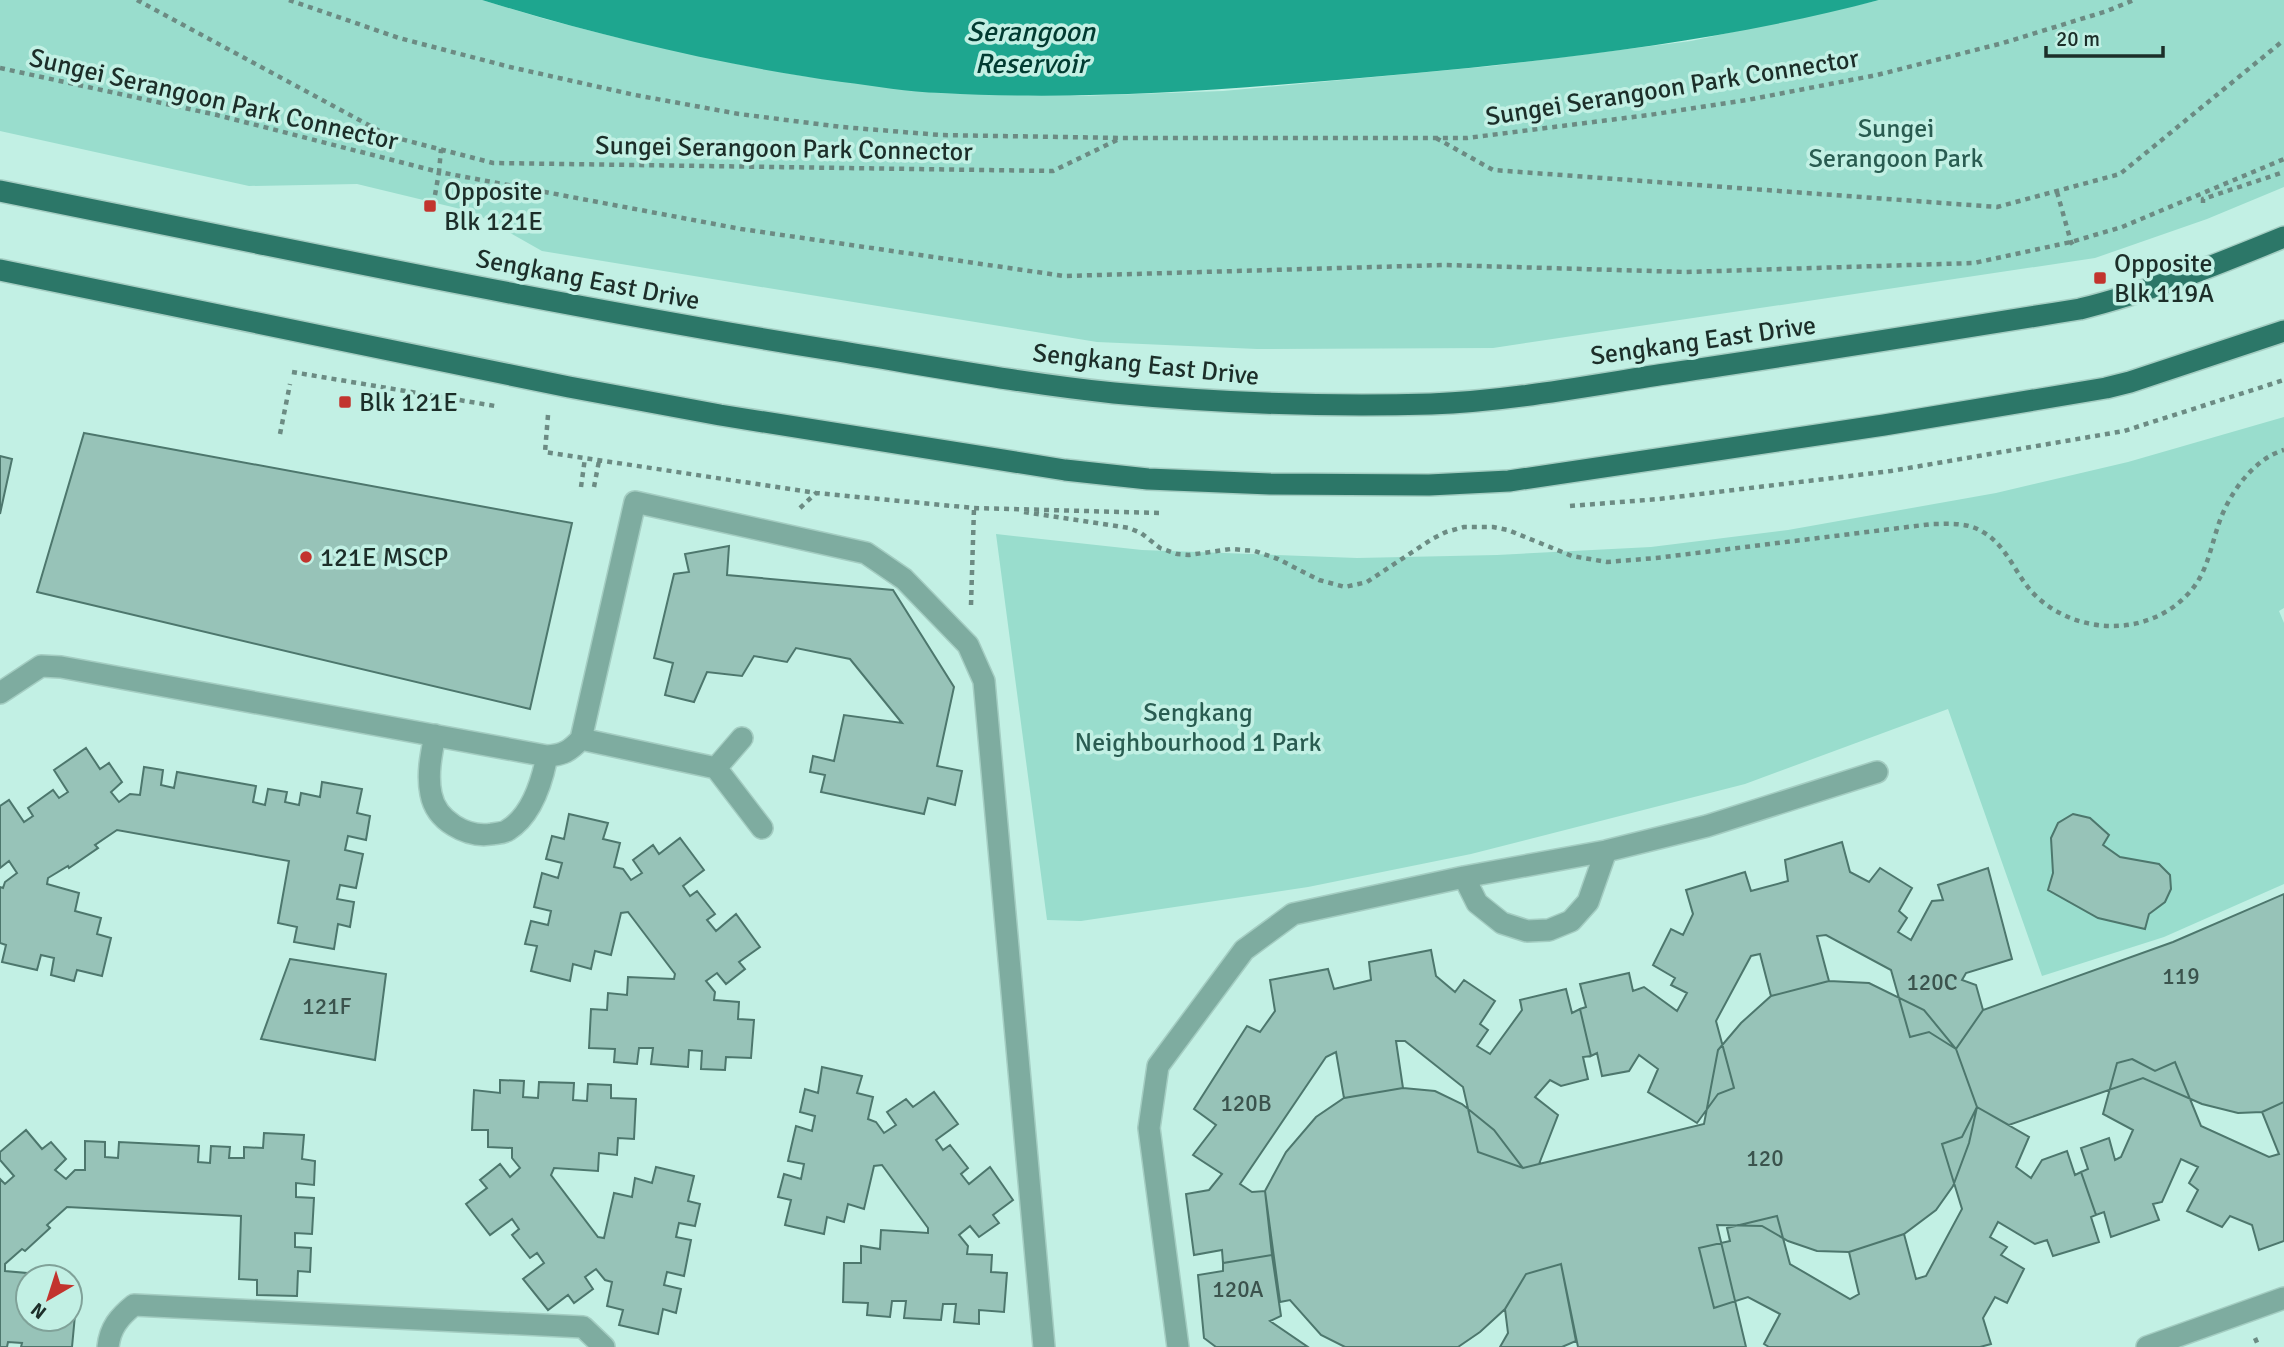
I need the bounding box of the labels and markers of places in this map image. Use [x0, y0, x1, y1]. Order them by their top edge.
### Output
place label: Opposite Blk 121E [444, 176, 543, 238]
marker: Opposite Blk 121E [422, 198, 438, 214]
place label: Opposite Blk 119A [2114, 248, 2214, 310]
marker: Opposite Blk 119A [2092, 270, 2108, 286]
place label: Blk 121E [359, 387, 458, 419]
marker: Blk 121E [337, 394, 353, 410]
place label: 121E MSCP [320, 542, 448, 574]
marker: 121E MSCP [298, 549, 314, 565]

